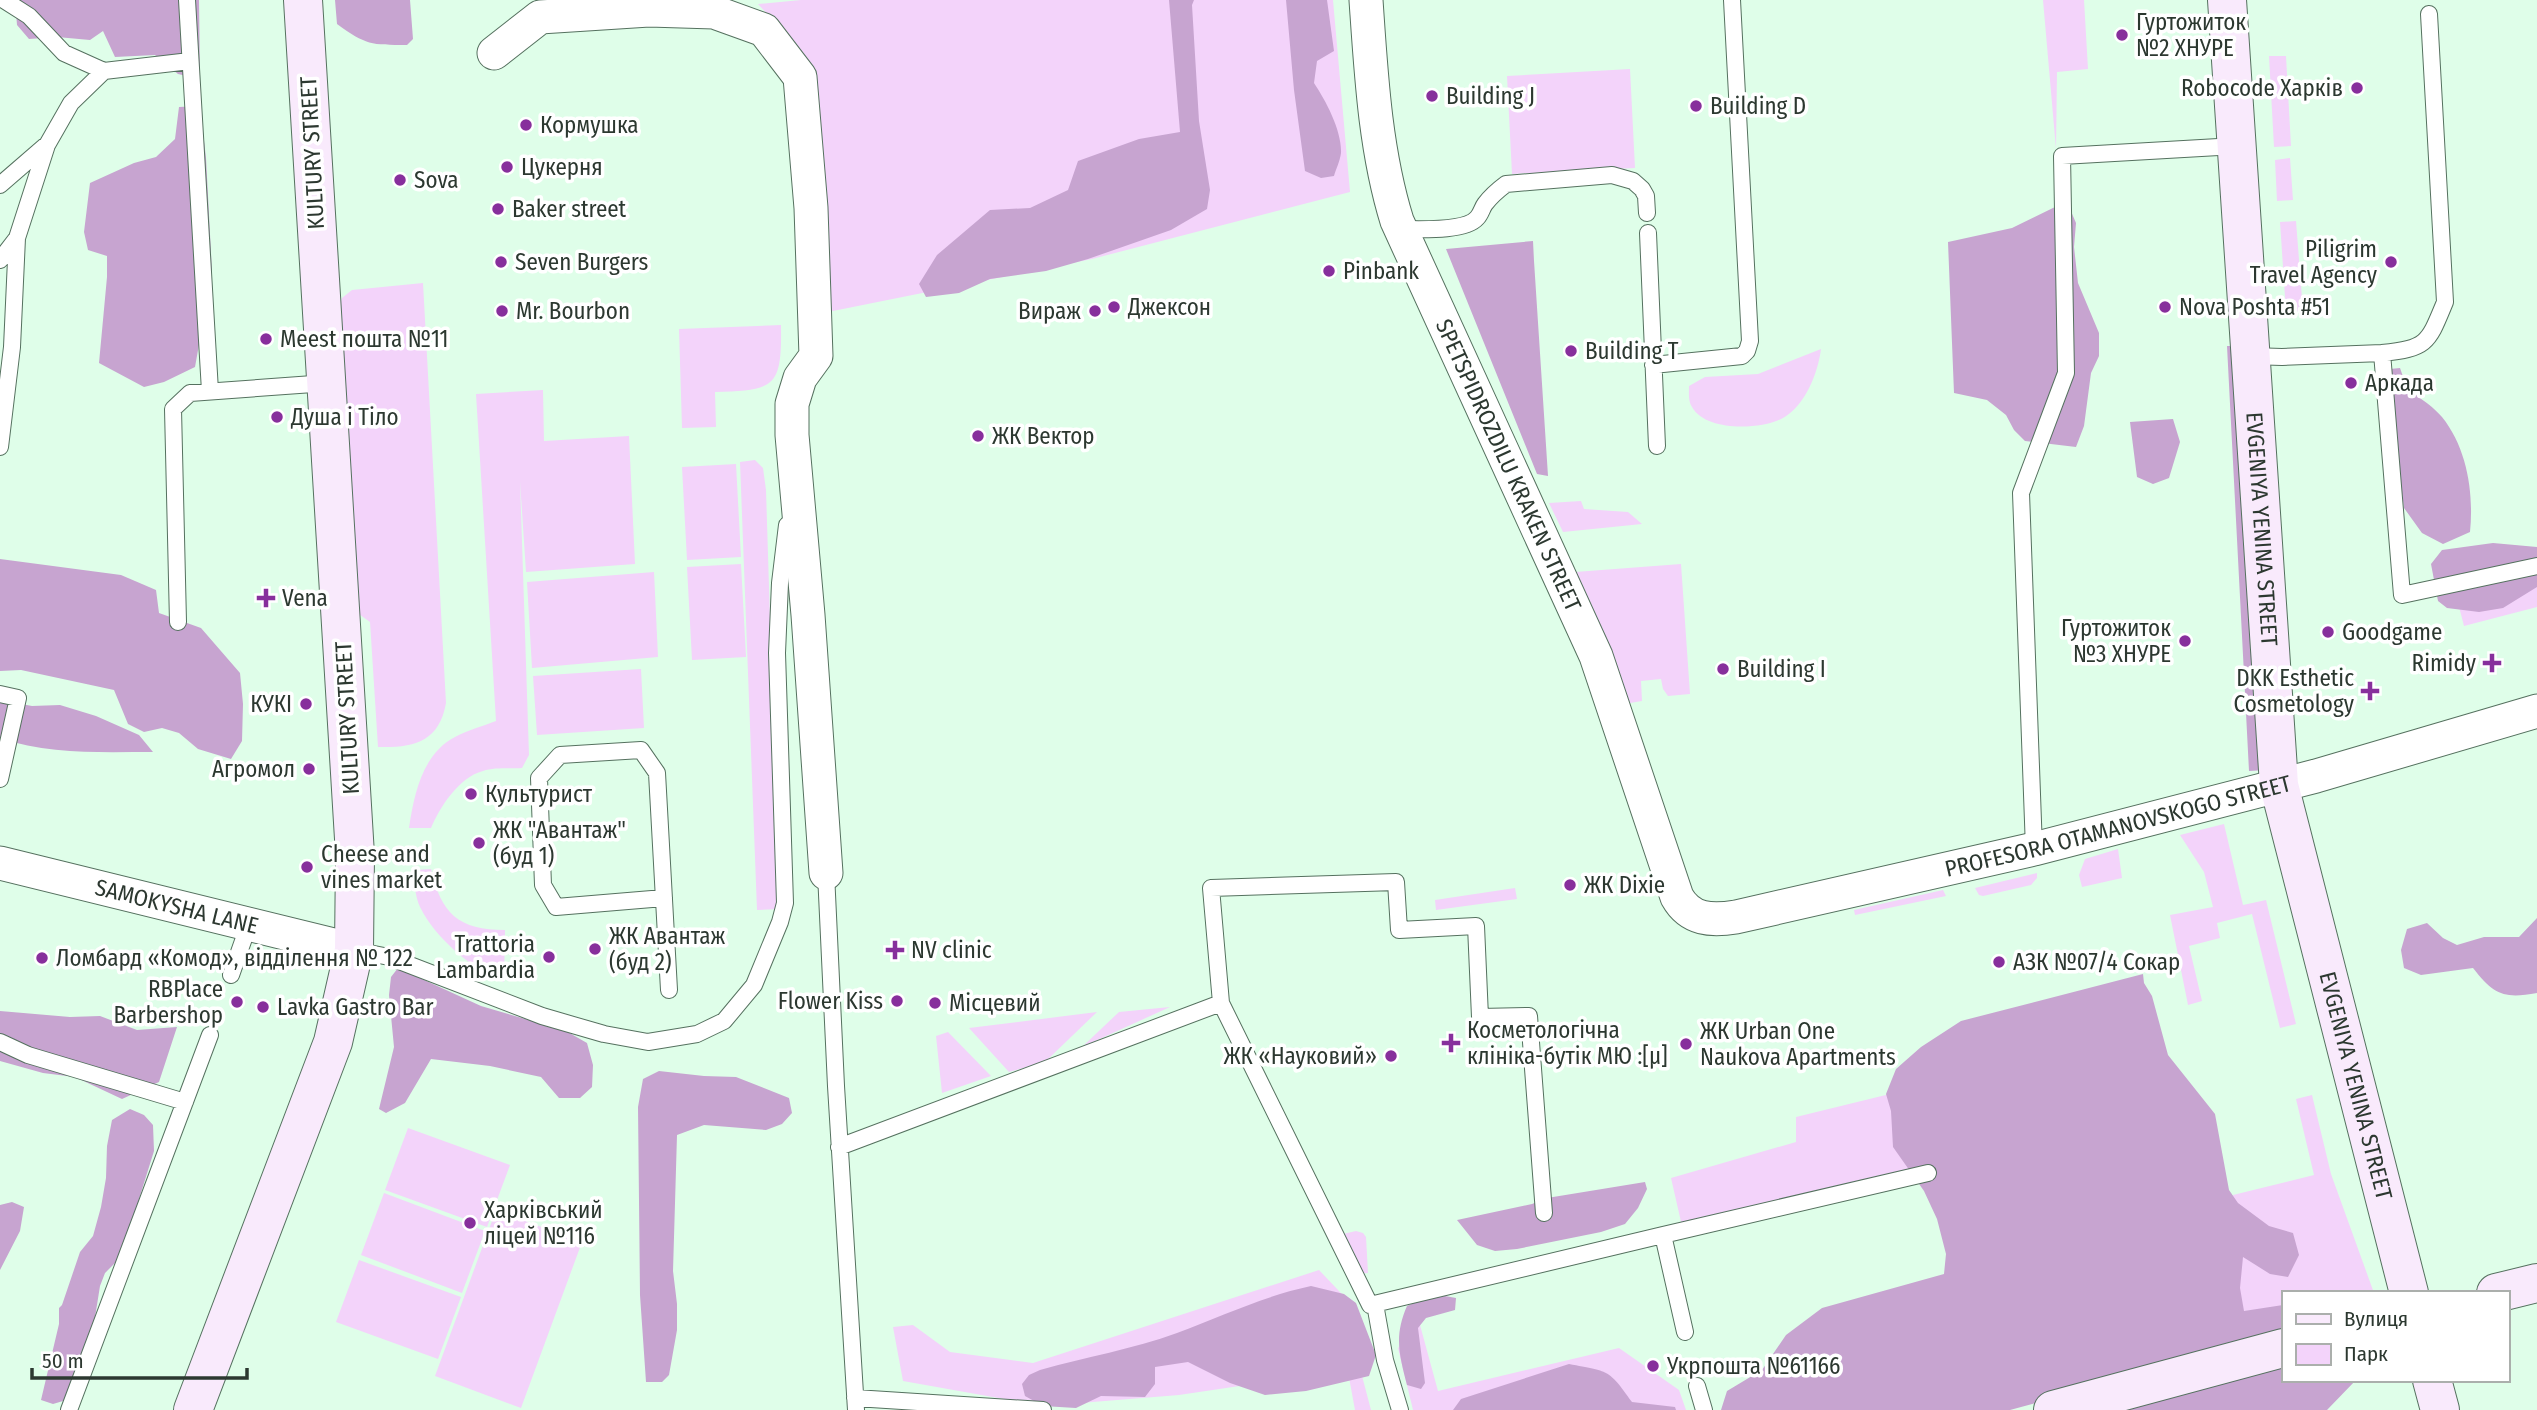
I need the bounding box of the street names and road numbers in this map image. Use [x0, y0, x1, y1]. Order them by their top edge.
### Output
street label: KULTURY STREET [294, 75, 330, 230]
street label: SPETSPIDROZDILU KRAKEN STREET [1430, 315, 1588, 616]
street label: EVGENIYA YENINA STREET [2240, 411, 2284, 647]
street label: KULTURY STREET [329, 640, 365, 795]
street label: PROFESORA OTAMANOVSKOGO STREET [1942, 769, 2294, 883]
street label: SAMOKYSHA LANE [92, 873, 261, 940]
street label: EVGENIYA YENINA STREET [2313, 969, 2399, 1203]

